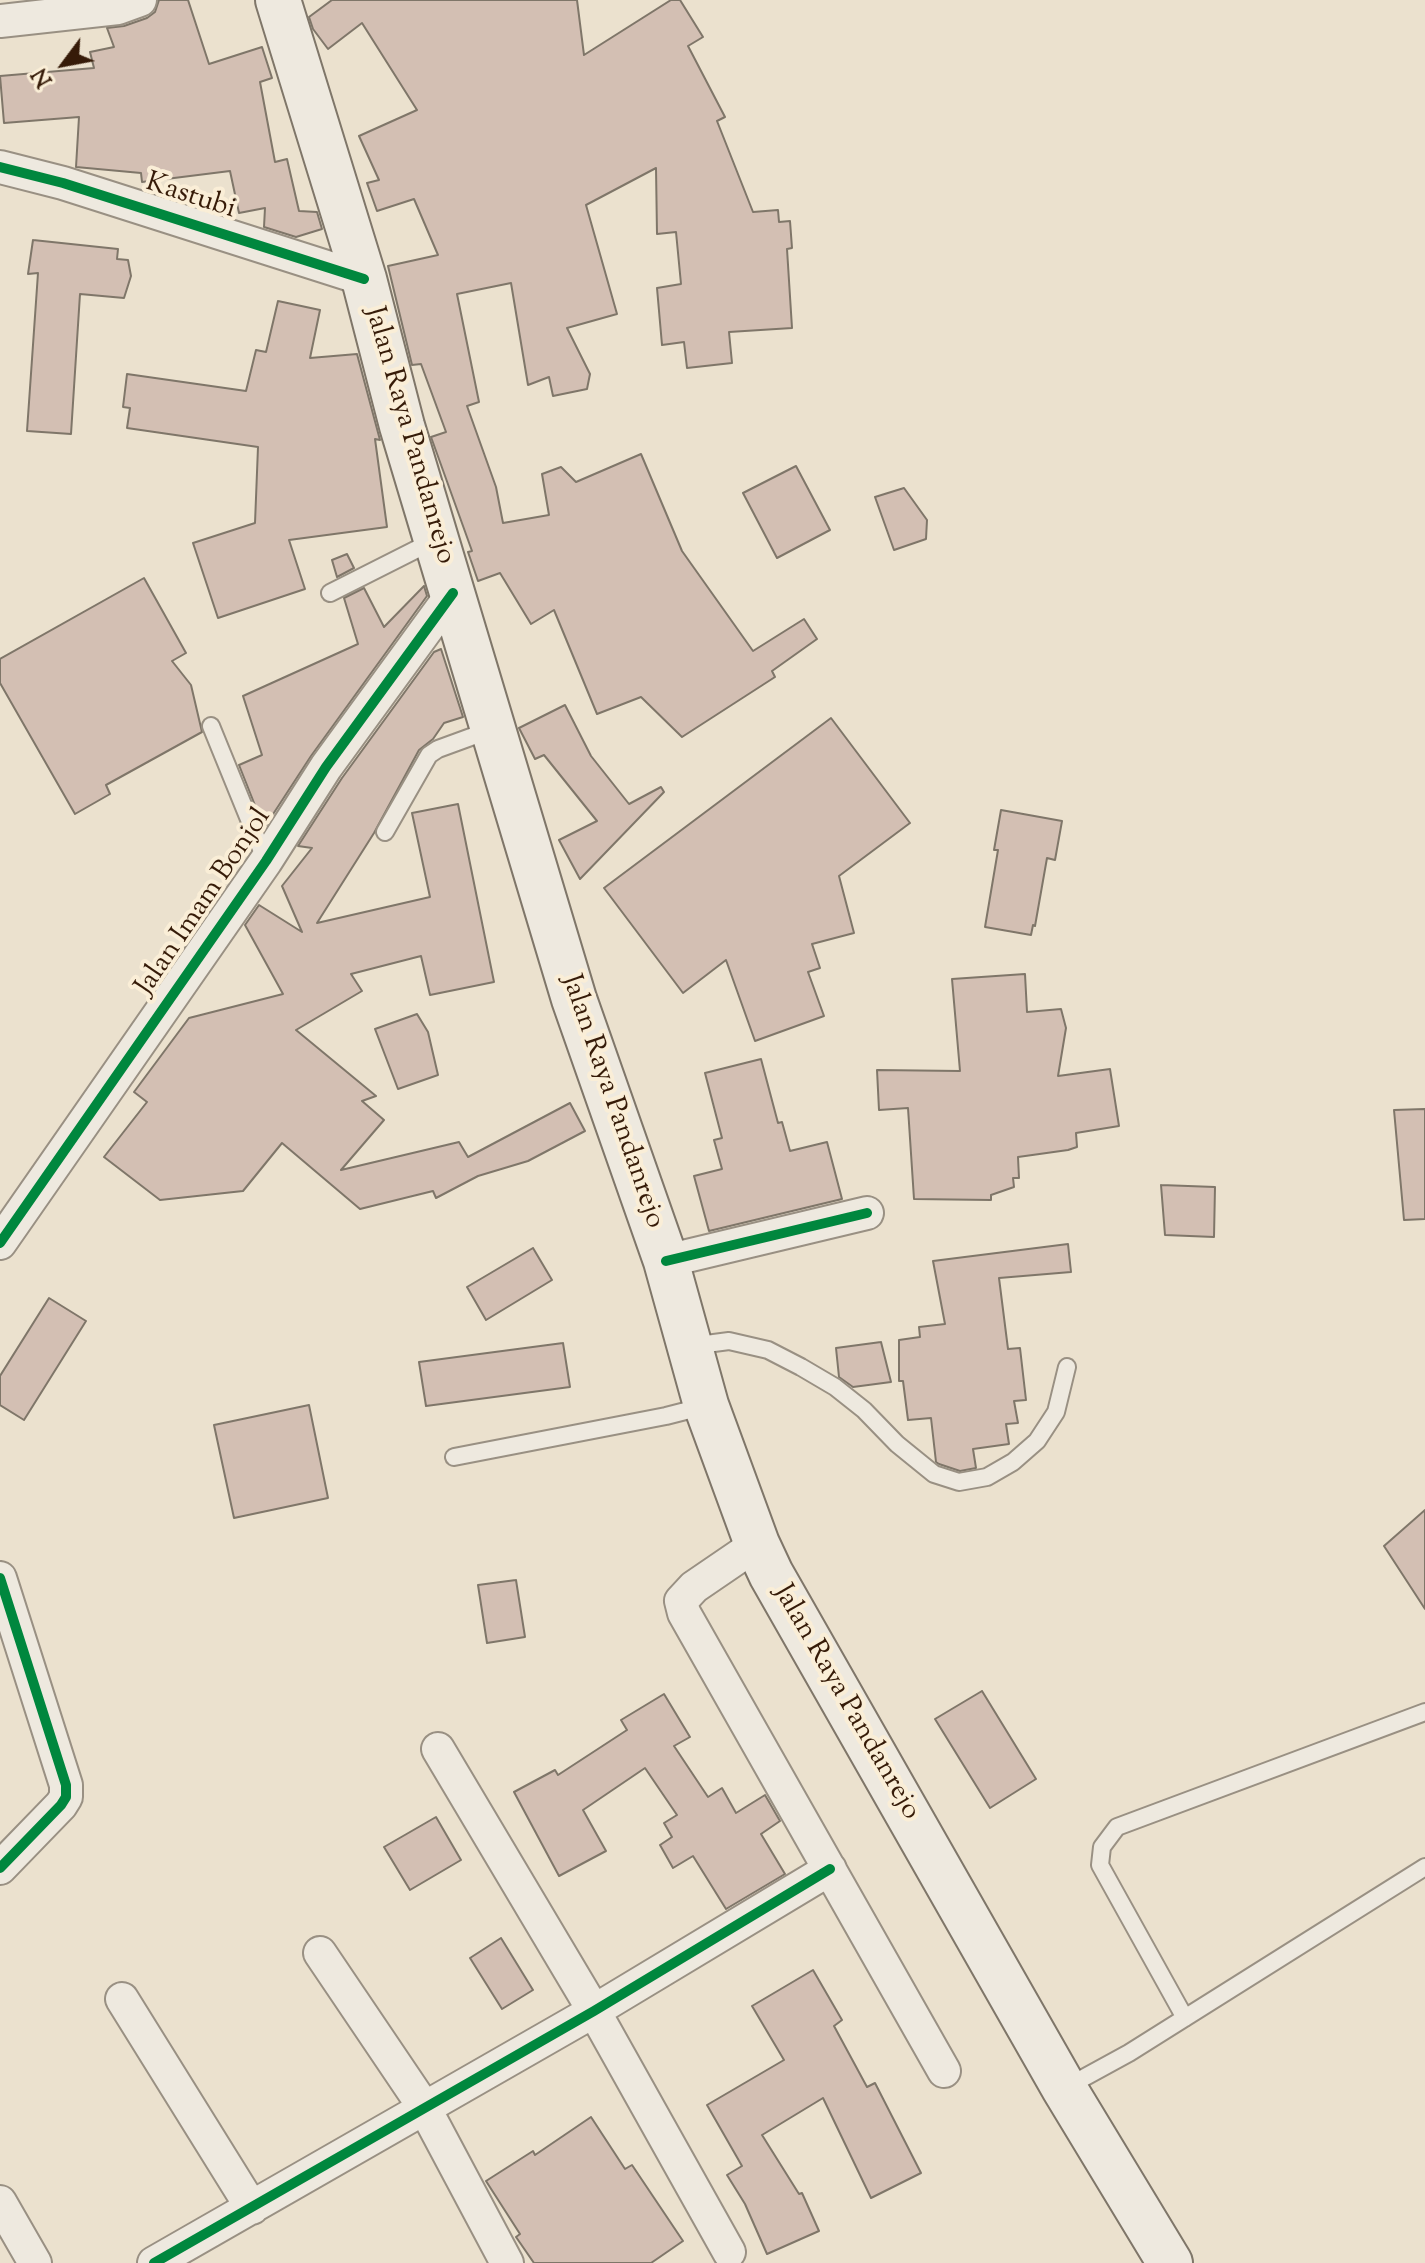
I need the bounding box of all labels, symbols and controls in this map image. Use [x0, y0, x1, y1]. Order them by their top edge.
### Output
north arrow [24, 24, 104, 104]
text: N [25, 61, 62, 93]
street label: Kastubi [141, 168, 239, 228]
street label: Jalan Raya Pandanrejo [355, 304, 461, 568]
street label: Jalan Imam Bonjol [130, 803, 280, 1003]
street label: Jalan Raya Pandanrejo [552, 971, 670, 1233]
street label: Jalan Raya Pandanrejo [764, 1580, 926, 1826]

